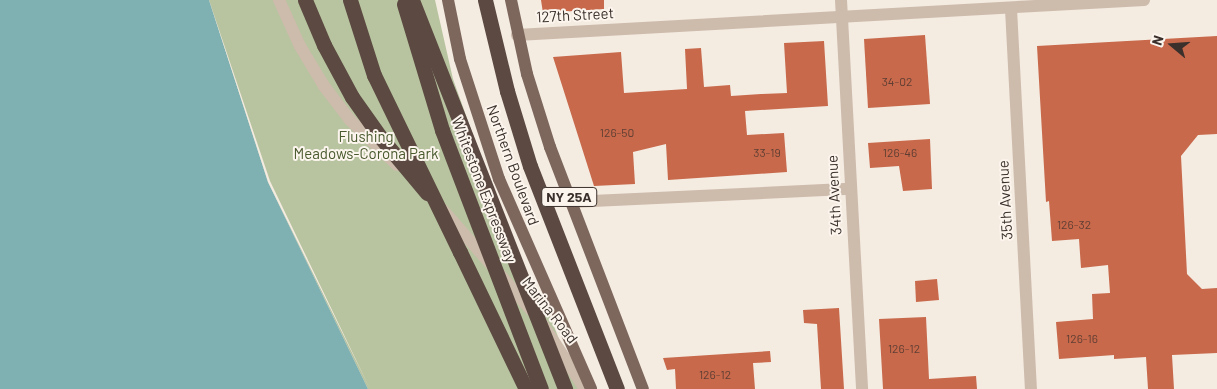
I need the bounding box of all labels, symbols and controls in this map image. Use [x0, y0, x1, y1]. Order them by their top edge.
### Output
street label: 127th Street [536, 4, 614, 26]
north arrow [1147, 20, 1197, 70]
text: N [1148, 33, 1167, 47]
house number: 34-02 [882, 75, 912, 89]
street label: Northern Boulevard [483, 102, 543, 228]
street label: Whitestone Expressway [448, 115, 520, 265]
house number: 126-50 [600, 126, 634, 140]
park label: Flushing Meadows-Corona Park [294, 127, 438, 162]
house number: 33-19 [753, 146, 781, 160]
house number: 126-46 [883, 146, 917, 160]
street label: 34th Avenue [823, 154, 845, 236]
street label: 35th Avenue [994, 160, 1016, 240]
road number: NY 25A [540, 186, 598, 208]
house number: 126-32 [1057, 218, 1091, 232]
street label: Marina Road [518, 273, 582, 347]
house number: 126-16 [1066, 332, 1098, 346]
house number: 126-12 [888, 342, 920, 356]
house number: 126-12 [699, 368, 731, 382]

